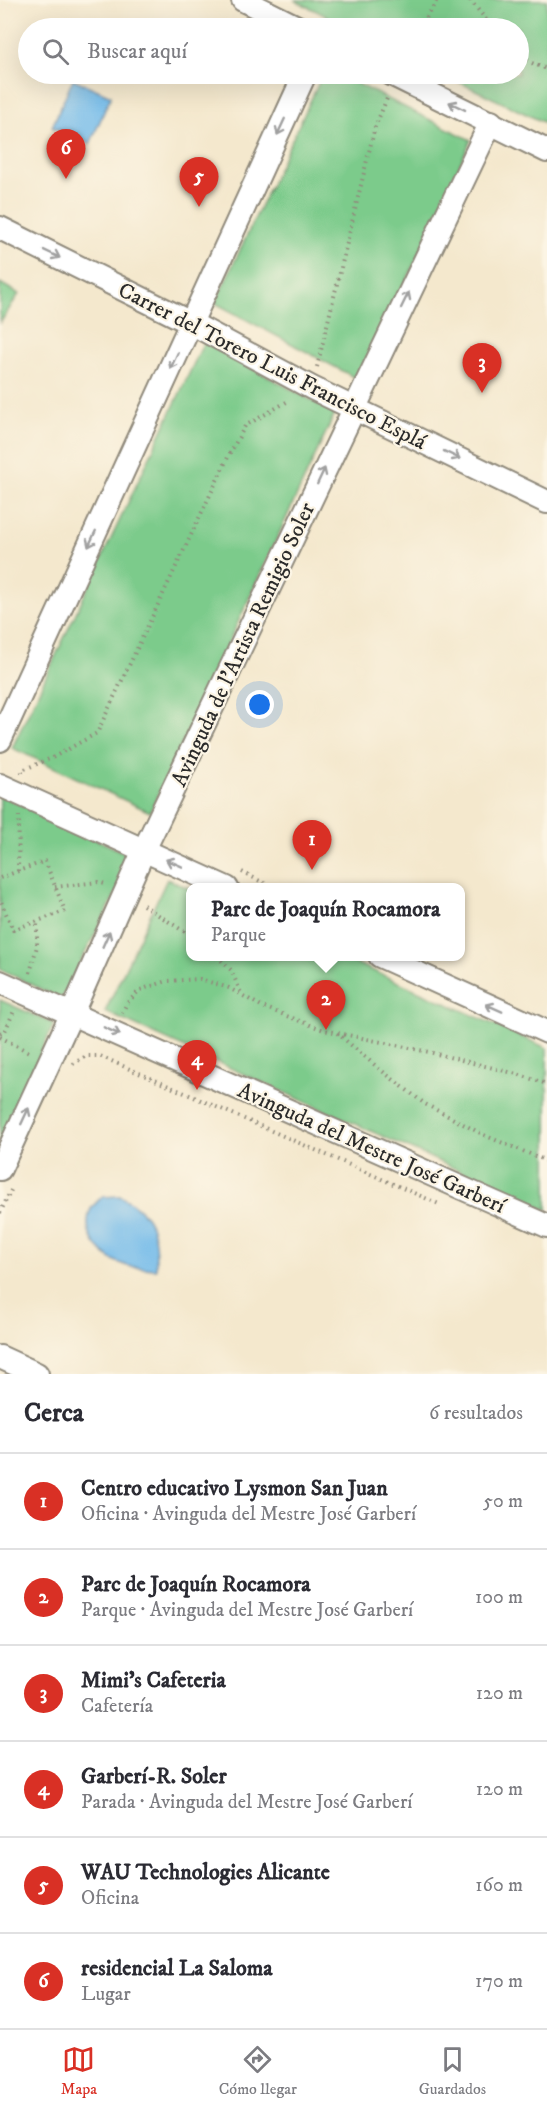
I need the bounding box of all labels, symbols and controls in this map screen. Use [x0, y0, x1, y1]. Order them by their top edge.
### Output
search box [18, 18, 529, 84]
icon: search [39, 35, 72, 68]
text: Buscar aquí [87, 38, 187, 65]
one-way arrow [449, 100, 467, 111]
one-way arrow [275, 117, 286, 135]
pin: 6 [46, 130, 86, 179]
pin: 5 [180, 158, 218, 207]
one-way arrow [43, 249, 61, 260]
street label: Carrer del Torero Luis Francisco Esplá [114, 277, 432, 456]
one-way arrow [400, 292, 412, 310]
pin: 3 [462, 344, 502, 393]
one-way arrow [167, 352, 179, 370]
one-way arrow [442, 449, 460, 461]
one-way arrow [316, 468, 328, 486]
street label: Avinguda de l'Artista Remigio Soler [166, 498, 321, 791]
one-way arrow [86, 529, 98, 547]
your location [245, 690, 274, 719]
pin: 1 [292, 820, 332, 870]
one-way arrow [165, 857, 183, 869]
popup [186, 883, 465, 961]
text: Parc de Joaquín Rocamora [211, 896, 440, 923]
text: Parque [211, 923, 266, 948]
one-way arrow [100, 930, 112, 948]
pin: 2 [306, 980, 346, 1030]
one-way arrow [485, 1002, 503, 1014]
one-way arrow [102, 1025, 120, 1037]
pin: 4 [178, 1040, 216, 1090]
street label: Avinguda del Mestre José Garberí [233, 1077, 511, 1220]
one-way arrow [19, 1107, 31, 1125]
text: Cerca [24, 1397, 84, 1430]
text: 6 resultados [429, 1401, 523, 1426]
text: Centro educativo Lysmon San Juan [81, 1475, 388, 1502]
text: 1 [40, 1489, 47, 1514]
text: 50 m [483, 1489, 523, 1514]
text: Oficina · Avinguda del Mestre José Garberí [81, 1502, 416, 1527]
text: Parc de Joaquín Rocamora [81, 1571, 311, 1598]
text: 2 [39, 1585, 48, 1610]
text: 100 m [475, 1585, 523, 1610]
text: Parque · Avinguda del Mestre José Garberí [81, 1598, 413, 1623]
text: Mimi's Cafeteria [81, 1667, 226, 1694]
text: 3 [40, 1681, 47, 1706]
text: 120 m [476, 1681, 523, 1706]
text: Cafetería [81, 1694, 153, 1719]
text: Garberí-R. Soler [81, 1763, 227, 1790]
text: 4 [38, 1777, 49, 1802]
text: 120 m [476, 1777, 523, 1802]
text: Parada · Avinguda del Mestre José Garberí [81, 1790, 412, 1815]
text: WAU Technologies Alicante [81, 1859, 330, 1886]
text: 5 [39, 1873, 48, 1898]
text: 160 m [475, 1873, 523, 1898]
text: Oficina [81, 1886, 139, 1911]
text: residencial La Saloma [81, 1955, 273, 1982]
text: 6 [38, 1969, 49, 1994]
text: 170 m [475, 1969, 523, 1994]
text: Lugar [81, 1982, 131, 2007]
tab: Mapa [61, 2043, 97, 2099]
tab: Cómo llegar [219, 2043, 297, 2099]
tab: Guardados [419, 2043, 486, 2099]

